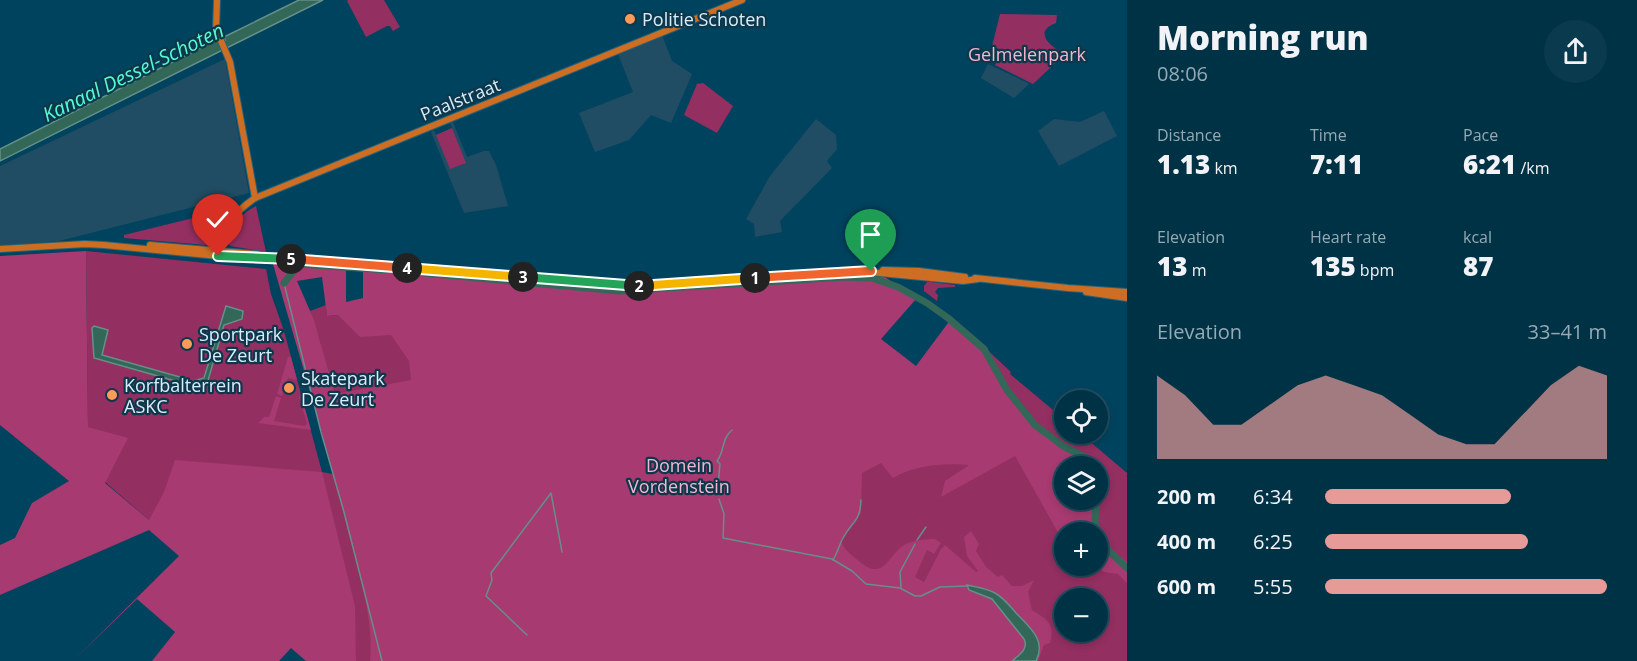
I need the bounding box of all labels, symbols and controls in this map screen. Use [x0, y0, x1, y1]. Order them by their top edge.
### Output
place label: Politie Schoten [642, 7, 766, 31]
marker: Politie Schoten [623, 12, 637, 26]
text: Morning run [1157, 15, 1369, 60]
water label: Kanaal Dessel-Schoten [38, 16, 228, 128]
button: share [1544, 20, 1607, 83]
park label: Gelmelenpark [968, 42, 1087, 66]
text: 08:06 [1157, 60, 1208, 87]
street label: Paalstraat [416, 72, 504, 126]
text: Distance [1157, 124, 1221, 146]
text: Time [1310, 124, 1347, 146]
text: Pace [1463, 124, 1498, 146]
text: 1.13 [1157, 146, 1210, 182]
text: 7:11 [1310, 146, 1363, 182]
text: 6:21 [1463, 146, 1516, 182]
text: km [1210, 157, 1238, 179]
text: /km [1516, 157, 1549, 179]
pin [192, 194, 243, 256]
icon: check [201, 203, 234, 236]
pin [845, 209, 896, 271]
icon: arrive [854, 218, 887, 251]
text: Elevation [1157, 226, 1225, 248]
text: Heart rate [1310, 226, 1386, 248]
text: kcal [1463, 226, 1492, 248]
pin: 5 [276, 244, 306, 274]
text: 5 [286, 248, 296, 270]
text: 13 [1157, 248, 1187, 284]
text: 135 [1310, 248, 1356, 284]
text: 87 [1463, 248, 1493, 284]
pin: 4 [392, 253, 422, 283]
text: 4 [402, 257, 412, 279]
text: m [1187, 259, 1206, 281]
text: bpm [1356, 259, 1394, 281]
pin: 3 [508, 262, 538, 292]
pin: 1 [740, 263, 770, 293]
text: 3 [518, 266, 528, 288]
text: 1 [750, 267, 760, 289]
pin: 2 [624, 271, 654, 301]
text: 2 [634, 275, 644, 297]
text: Elevation [1157, 318, 1242, 345]
text: 33–41 m [1528, 318, 1607, 345]
place label: Sportpark De Zeurt [199, 322, 283, 367]
marker: Sportpark De Zeurt [180, 337, 194, 351]
place label: Skatepark De Zeurt [301, 366, 385, 411]
place label: Korfbalterrein ASKC [124, 373, 242, 418]
marker: Skatepark De Zeurt [282, 381, 296, 395]
marker: Korfbalterrein ASKC [105, 388, 119, 402]
map controls [1054, 390, 1108, 642]
button: locate [1054, 390, 1108, 444]
park label: Domein Vordenstein [628, 453, 730, 498]
button: layers [1054, 456, 1108, 510]
text: 200 m [1157, 483, 1216, 510]
text: 6:34 [1253, 483, 1293, 510]
button: + [1054, 522, 1108, 576]
text: 400 m [1157, 528, 1216, 555]
text: 6:25 [1253, 528, 1293, 555]
text: 600 m [1157, 573, 1216, 600]
text: 5:55 [1253, 573, 1293, 600]
button: − [1054, 588, 1108, 642]

